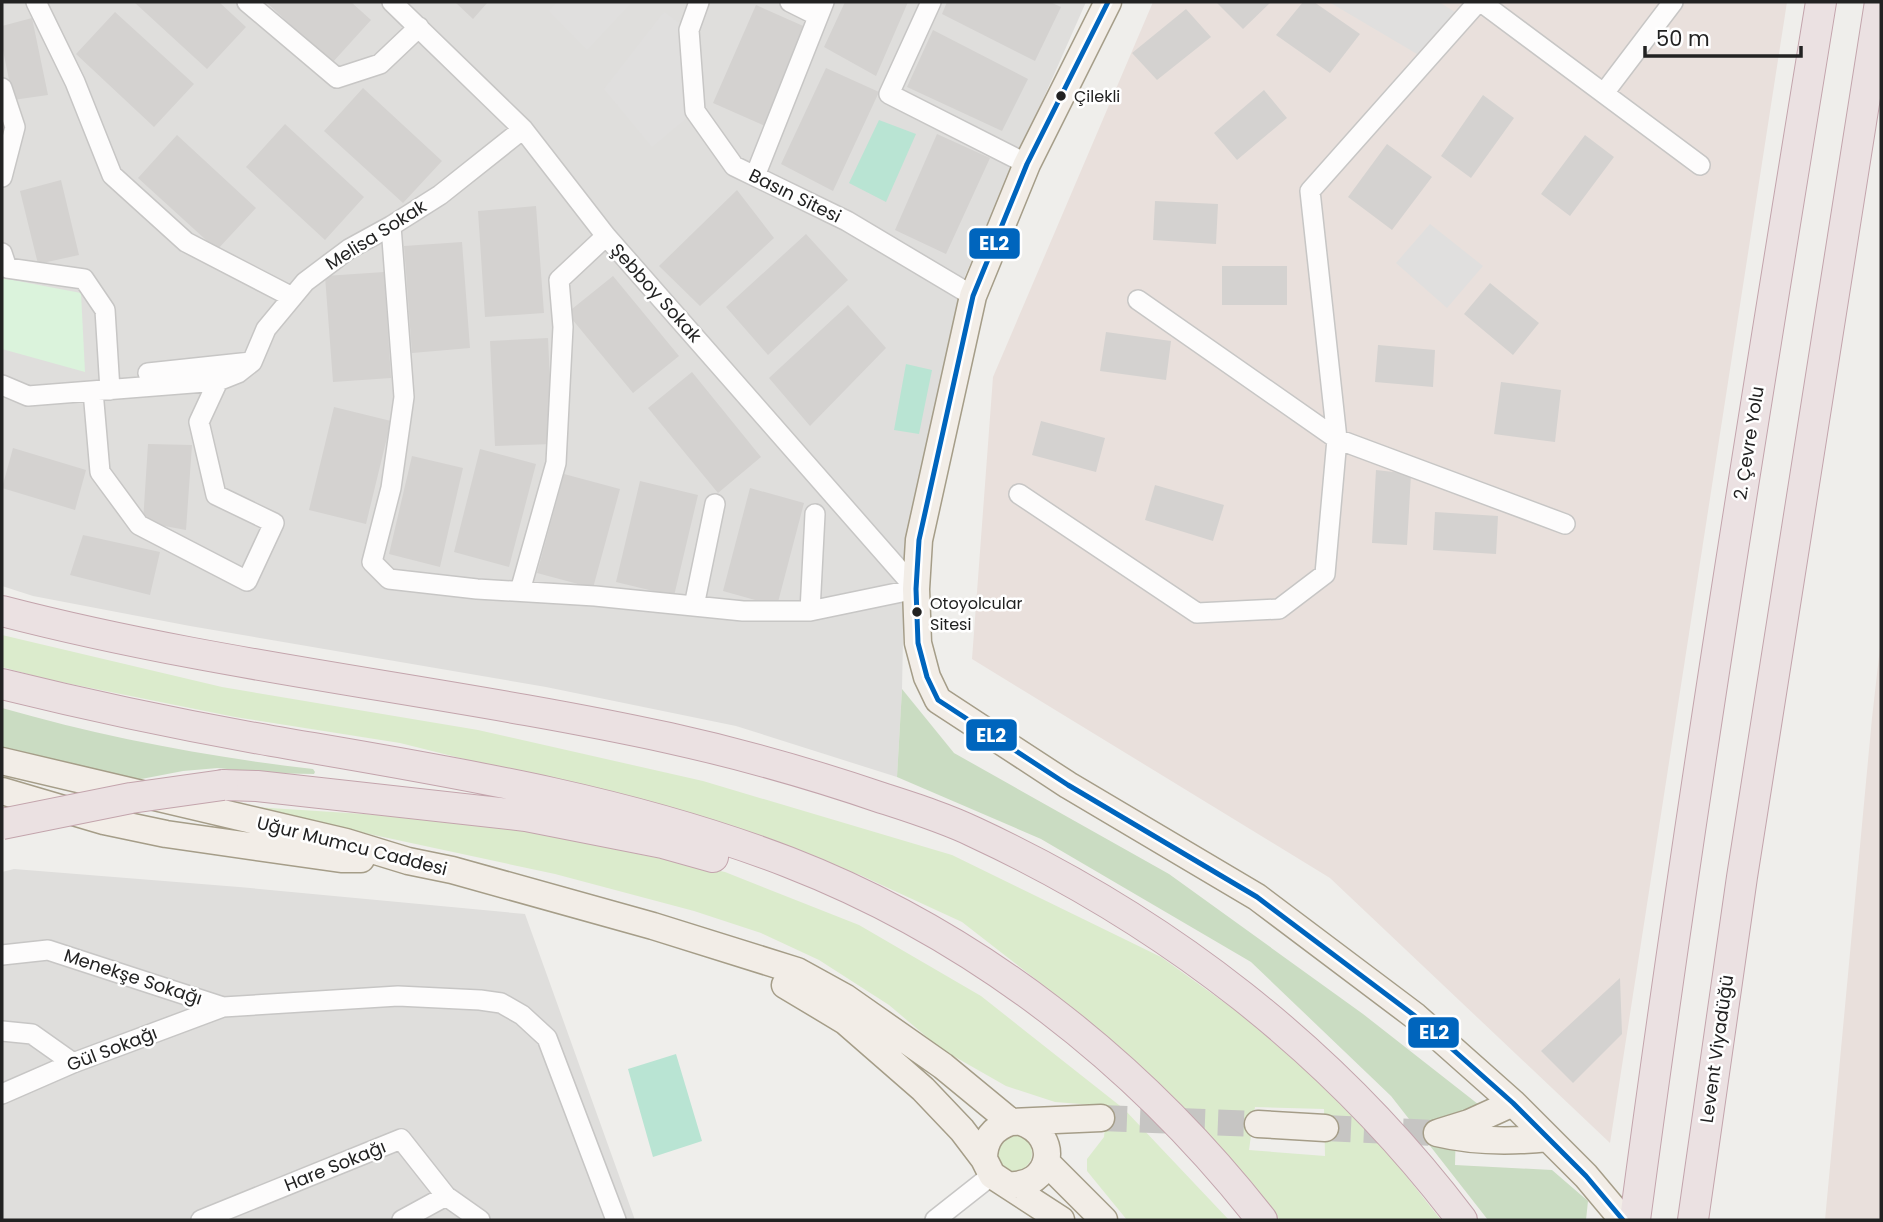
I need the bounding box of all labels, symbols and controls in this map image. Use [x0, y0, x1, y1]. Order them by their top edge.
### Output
scale bar [1645, 14, 1801, 58]
text: 50 m [1656, 24, 1710, 53]
place label: Çilekli [1074, 85, 1120, 108]
marker: Çilekli [1054, 89, 1068, 103]
street label: Basın Sitesi [745, 162, 846, 229]
street label: Melisa Sokak [320, 193, 432, 276]
line badge: EL2 [968, 227, 1021, 260]
text: EL2 [979, 230, 1009, 257]
street label: Şebboy Sokak [605, 238, 708, 348]
street label: 2. Çevre Yolu [1727, 384, 1770, 502]
place label: Otoyolcular Sitesi [930, 592, 1023, 636]
marker: Otoyolcular Sitesi [910, 605, 924, 619]
line badge: EL2 [965, 718, 1018, 752]
text: EL2 [976, 722, 1006, 749]
street label: Uğur Mumcu Caddesi [254, 810, 450, 881]
street label: Menekşe Sokağı [61, 942, 206, 1011]
street label: Levent Viyadüğü [1694, 973, 1739, 1125]
line badge: EL2 [1407, 1016, 1460, 1049]
text: EL2 [1419, 1019, 1449, 1046]
street label: Gül Sokağı [63, 1020, 161, 1077]
street label: Hare Sokağı [280, 1134, 389, 1197]

